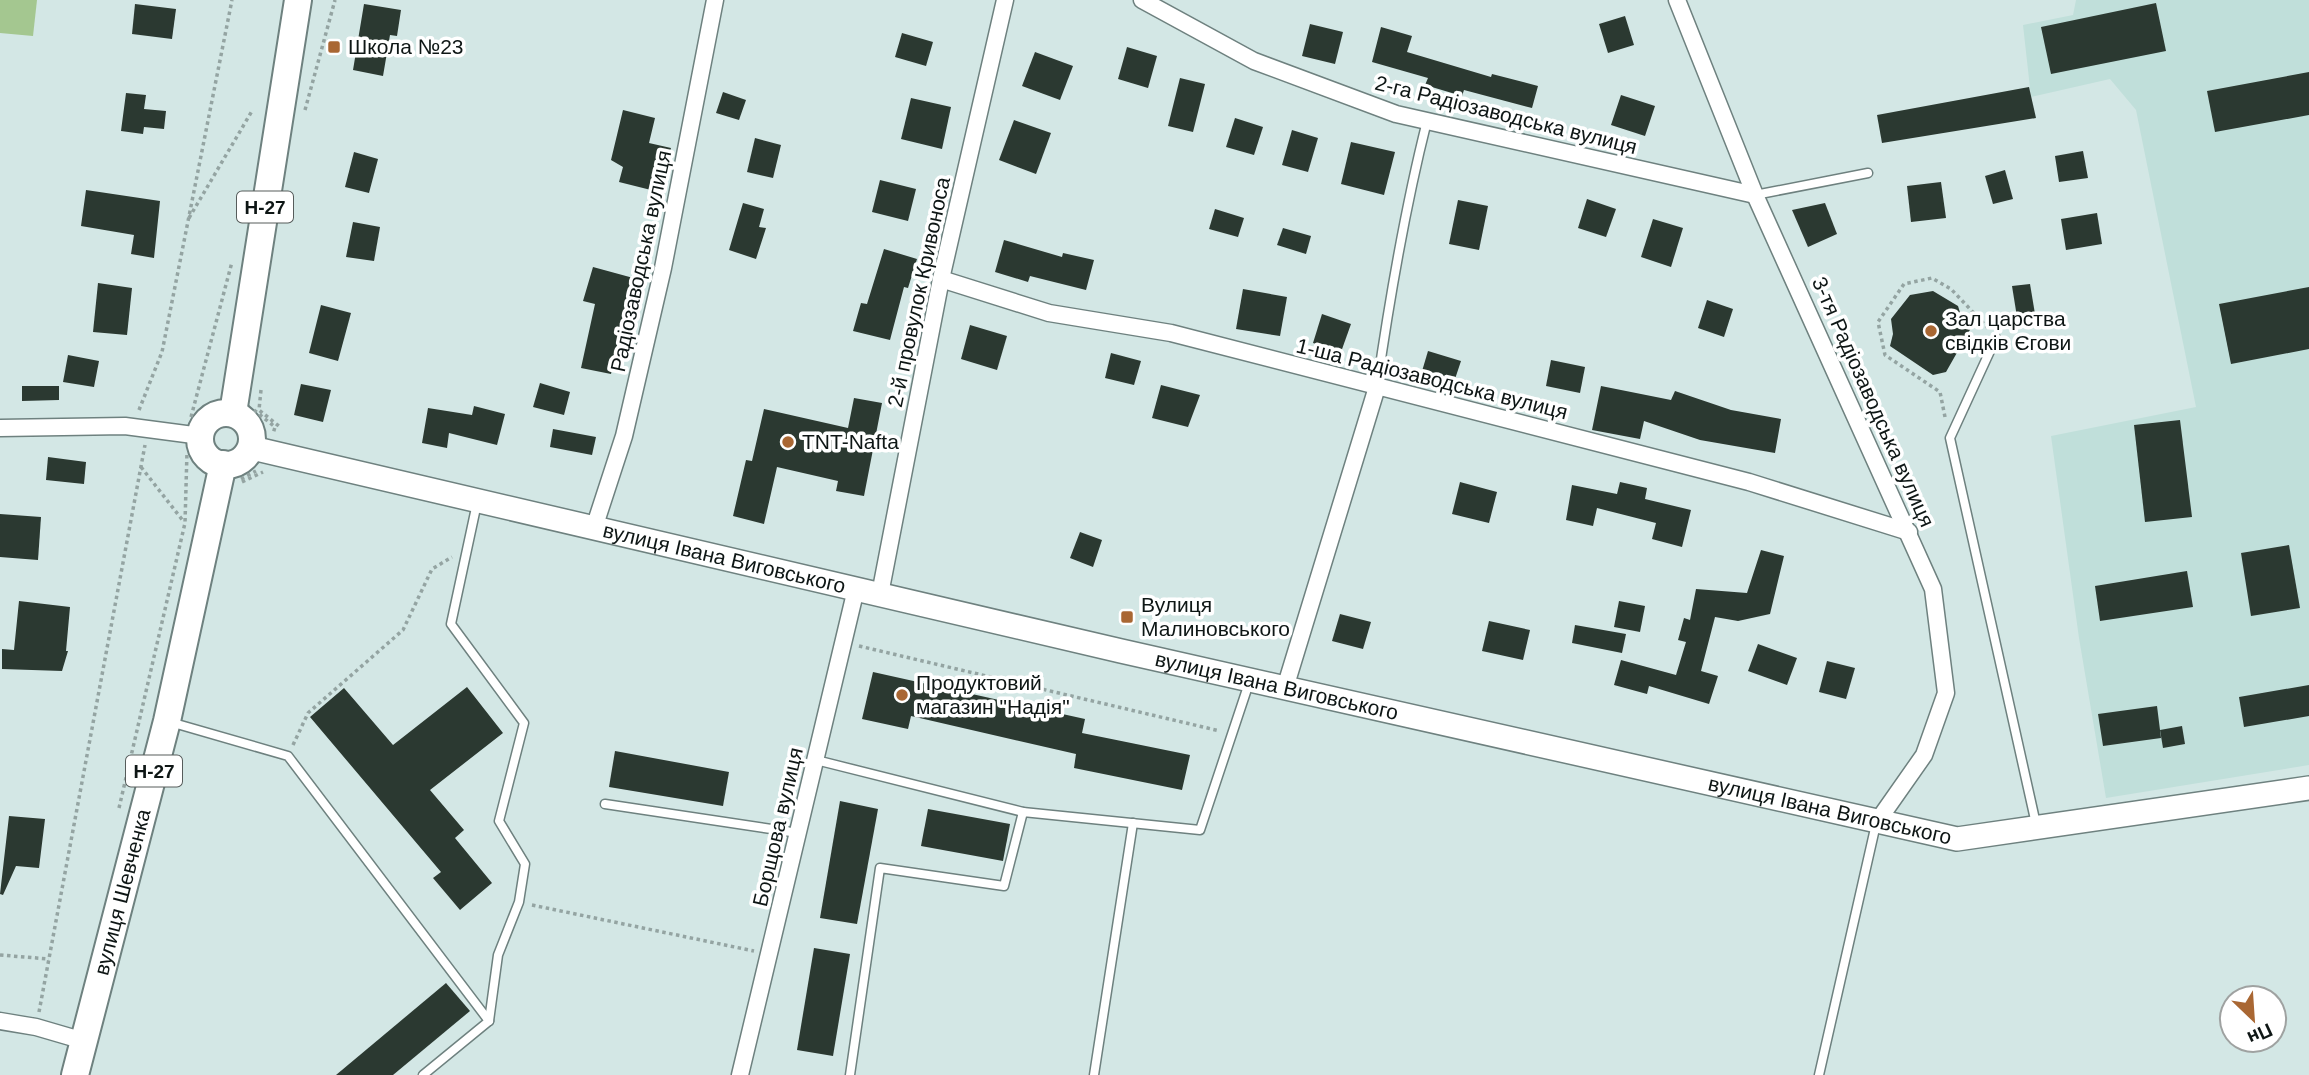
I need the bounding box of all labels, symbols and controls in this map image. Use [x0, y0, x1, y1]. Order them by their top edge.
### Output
place label: Школа №23 [348, 35, 464, 58]
marker: Школа №23 [326, 39, 342, 55]
street label: 2-га Радіозаводська вулиця [1373, 71, 1639, 158]
street label: Радіозаводська вулиця [606, 148, 675, 374]
street label: 2-й провулок Кривоноса [883, 174, 954, 409]
road number: Н-27 [237, 192, 293, 223]
street label: 3-тя Радіозаводська вулиця [1808, 273, 1939, 530]
place label: Зал царства свідків Єгови [1945, 307, 2071, 354]
marker: Зал царства свідків Єгови [1923, 323, 1939, 339]
street label: 1-ша Радіозаводська вулиця [1294, 334, 1570, 423]
place label: TNT-Nafta [802, 430, 899, 453]
marker: TNT-Nafta [780, 434, 796, 450]
street label: вулиця Івана Виговського [601, 518, 848, 597]
place label: Вулиця Малиновського [1141, 593, 1290, 640]
marker: Вулиця Малиновського [1119, 609, 1135, 625]
street label: вулиця Івана Виговського [1153, 647, 1401, 724]
place label: Продуктовий магазин "Надія" [916, 671, 1070, 718]
marker: Продуктовий магазин "Надія" [894, 687, 910, 703]
street label: Борщова вулиця [748, 745, 807, 909]
road number: Н-27 [126, 756, 182, 786]
street label: вулиця Івана Виговського [1706, 771, 1954, 848]
street label: вулиця Шевченка [89, 806, 155, 977]
north arrow [2218, 984, 2288, 1054]
text: Пн [2244, 1019, 2276, 1049]

